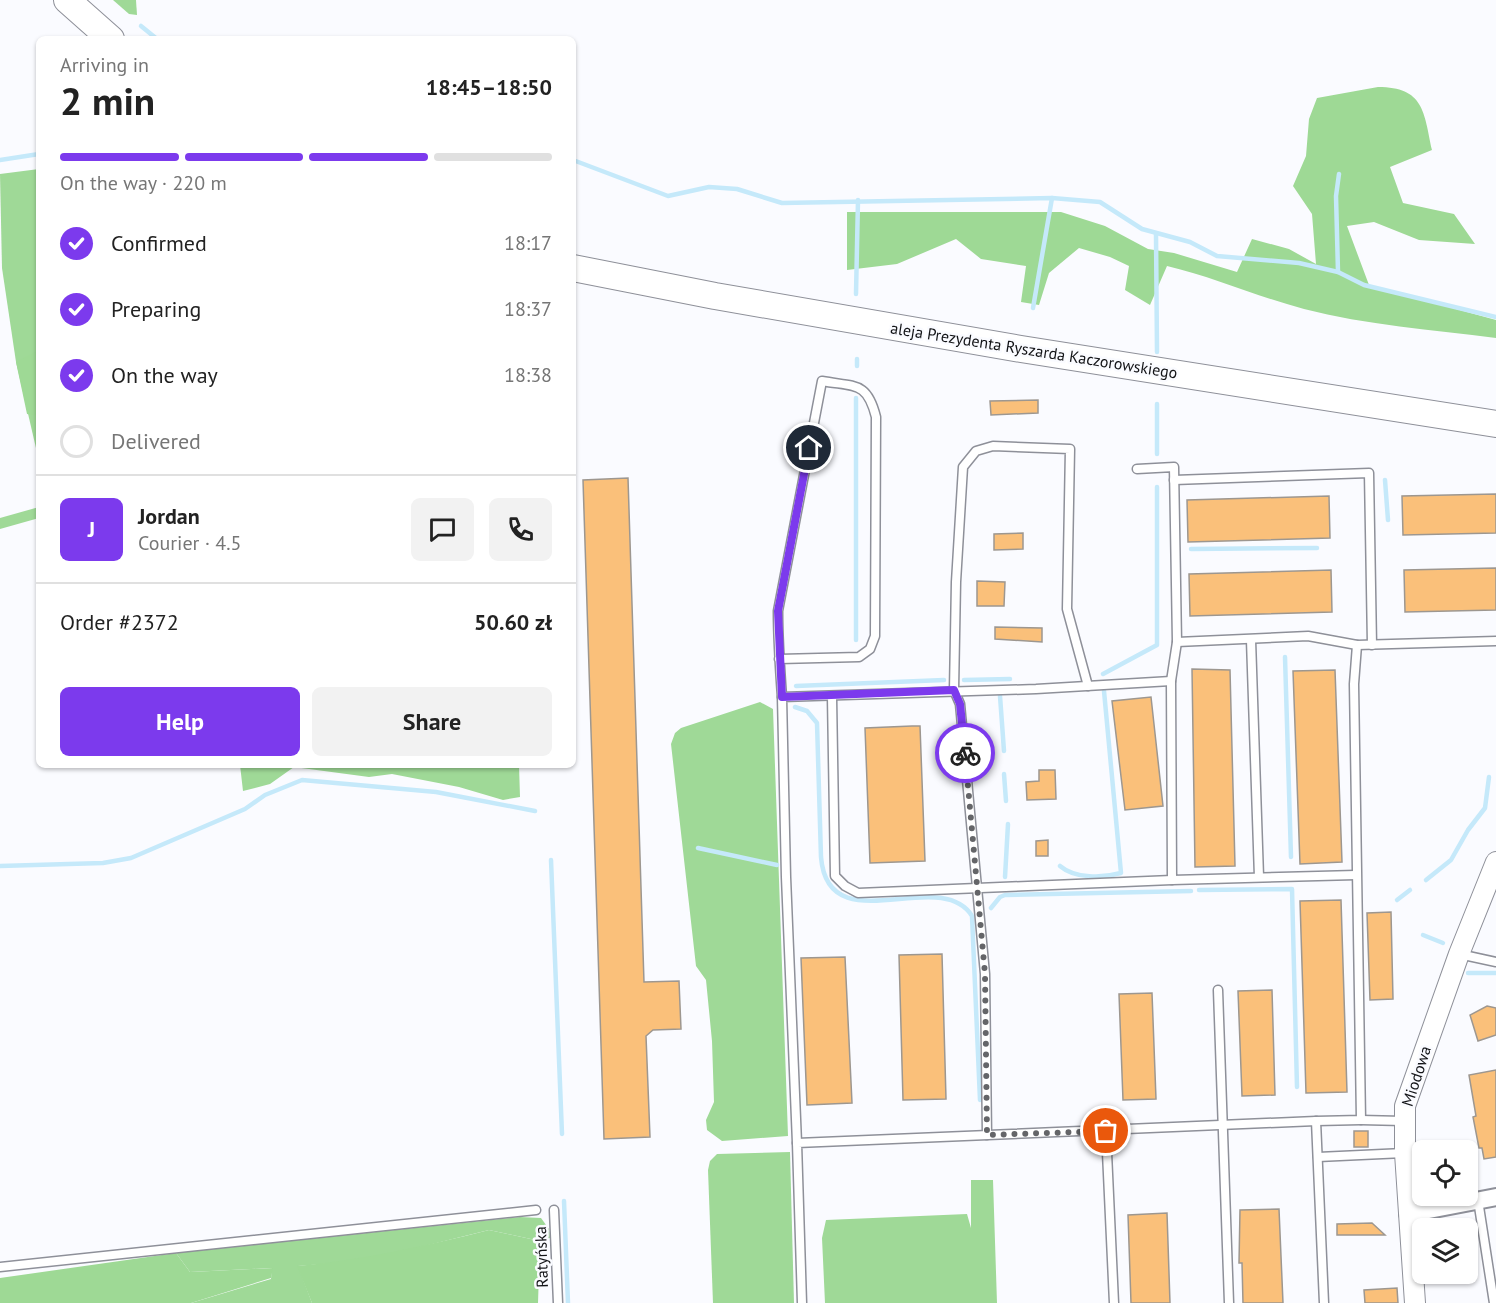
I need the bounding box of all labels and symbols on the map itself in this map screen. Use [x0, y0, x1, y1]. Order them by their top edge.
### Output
street label: aleja Prezydenta Ryszarda Kaczorowskiego [889, 317, 1179, 383]
pin [783, 422, 834, 473]
courier [935, 723, 995, 783]
street label: Miodowa [1397, 1043, 1435, 1109]
pin [1080, 1105, 1131, 1156]
street label: Ratyńska [530, 1226, 552, 1288]

